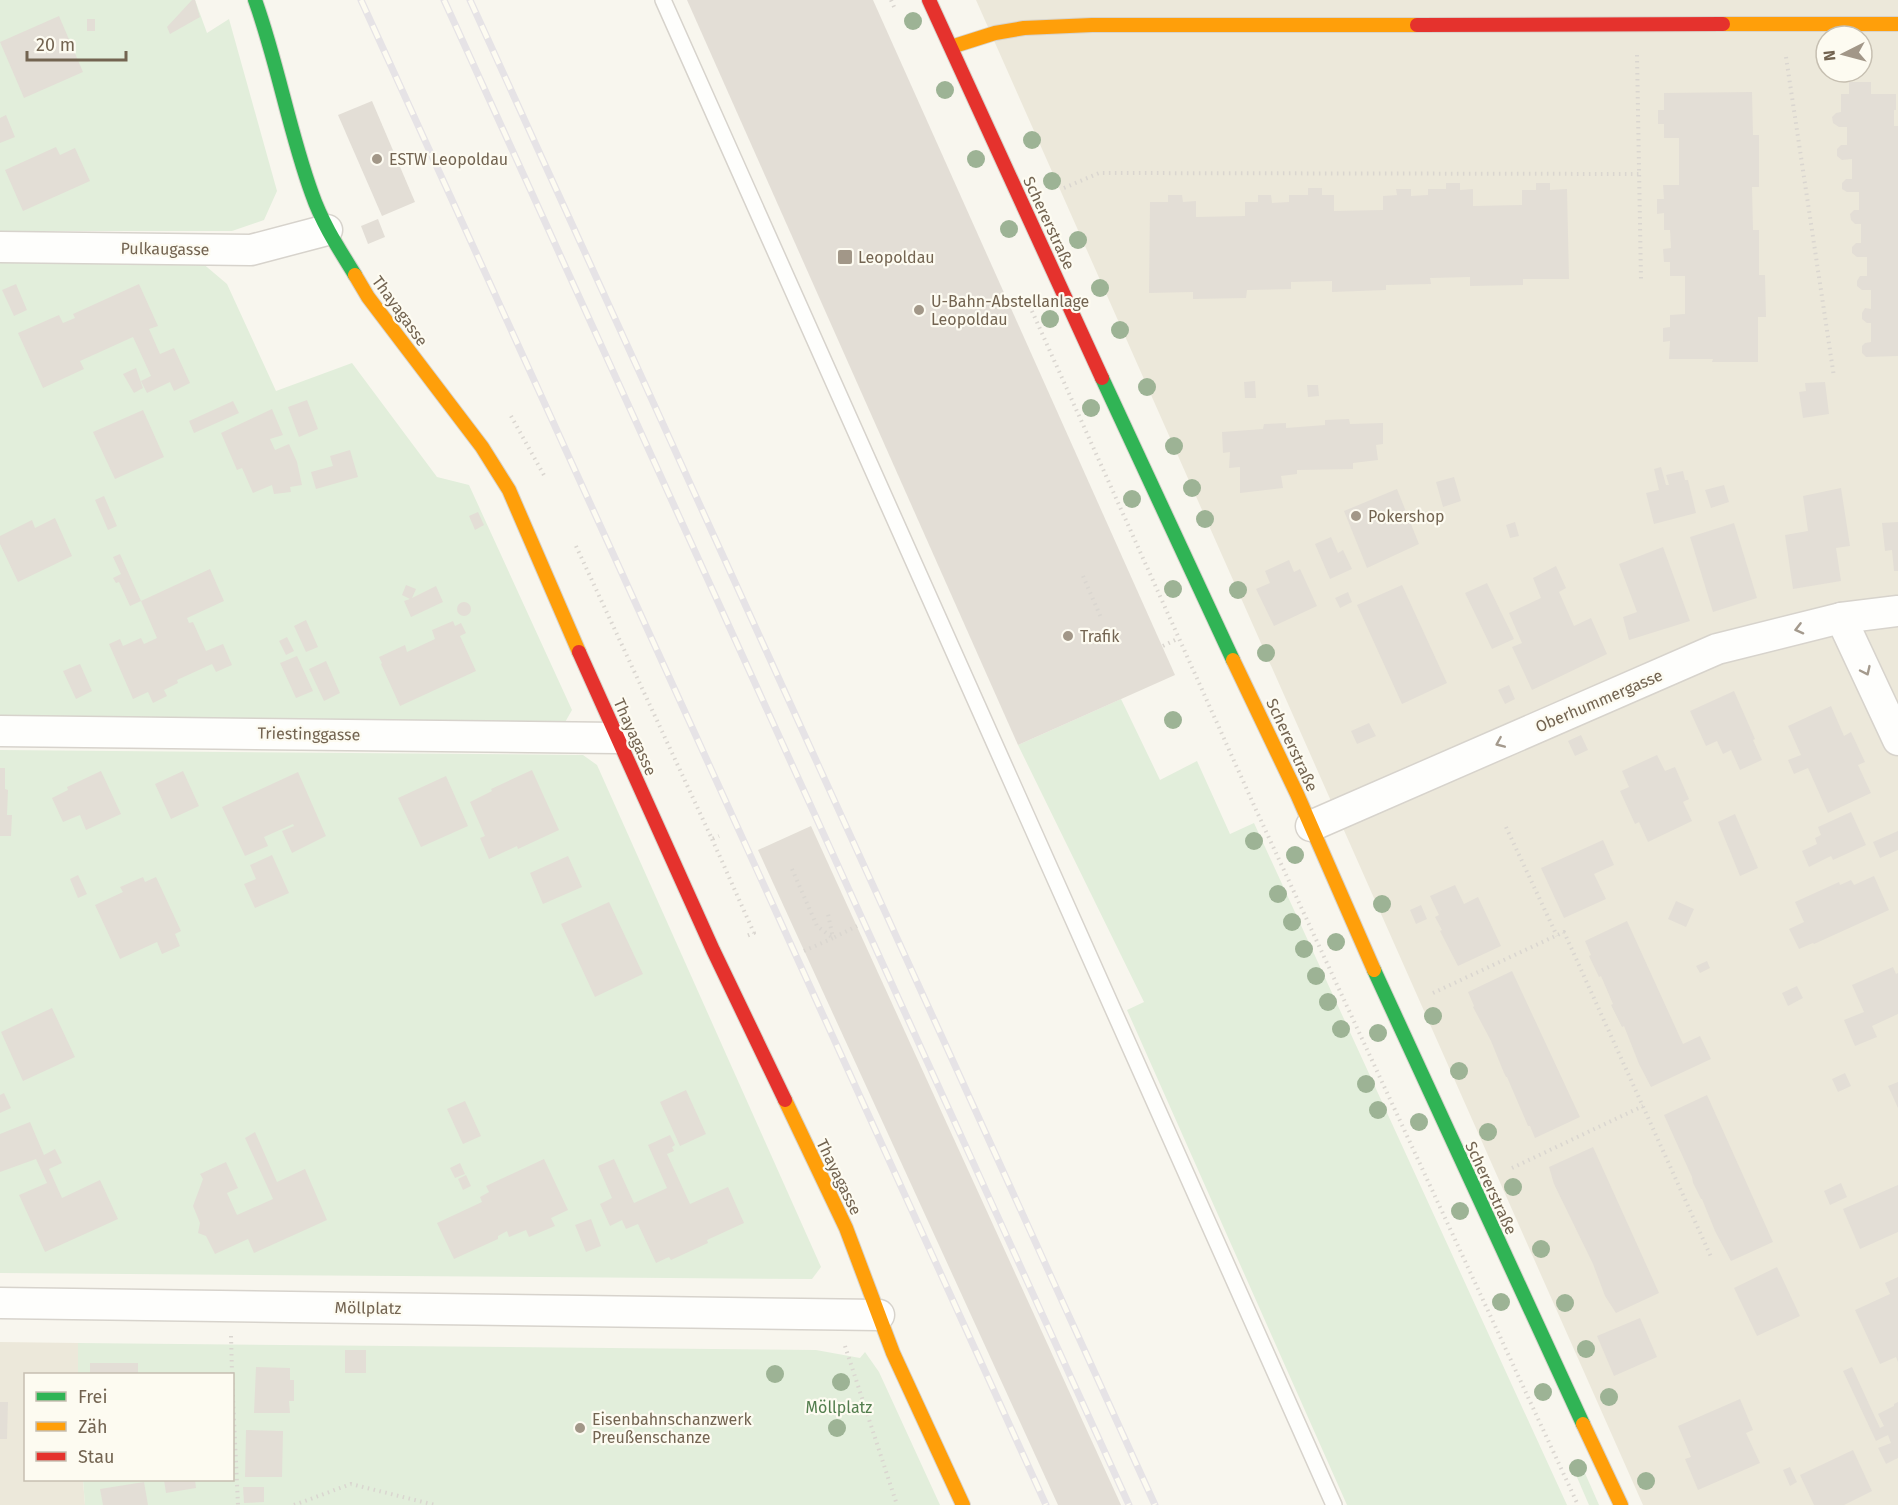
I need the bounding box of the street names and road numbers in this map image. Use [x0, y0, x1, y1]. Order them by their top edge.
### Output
street label: Schererstraße [1019, 173, 1079, 273]
street label: Pulkaugasse [120, 239, 210, 259]
street label: Thayagasse [368, 272, 432, 350]
street label: Oberhummergasse [1533, 666, 1665, 736]
street label: Schererstraße [1262, 695, 1322, 795]
street label: Thayagasse [610, 696, 660, 778]
street label: Triestinggasse [257, 724, 361, 744]
street label: Thayagasse [812, 1136, 866, 1218]
street label: Schererstraße [1461, 1138, 1521, 1238]
street label: Möllplatz [334, 1298, 402, 1318]

